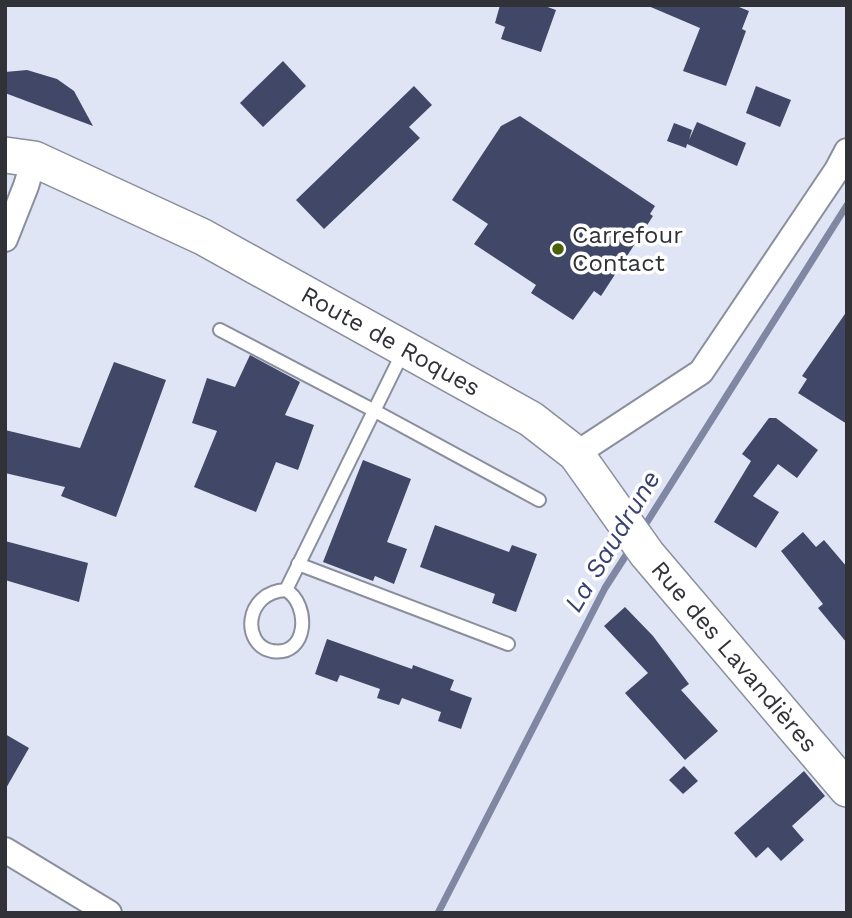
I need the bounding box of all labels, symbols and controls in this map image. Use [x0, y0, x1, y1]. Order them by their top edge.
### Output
place label: Carrefour Contact [572, 221, 683, 277]
marker: Carrefour Contact [550, 241, 566, 257]
street label: Route de Roques [296, 280, 485, 402]
water label: La Saudrune [558, 465, 666, 617]
street label: Rue des Lavandières [645, 556, 823, 758]

